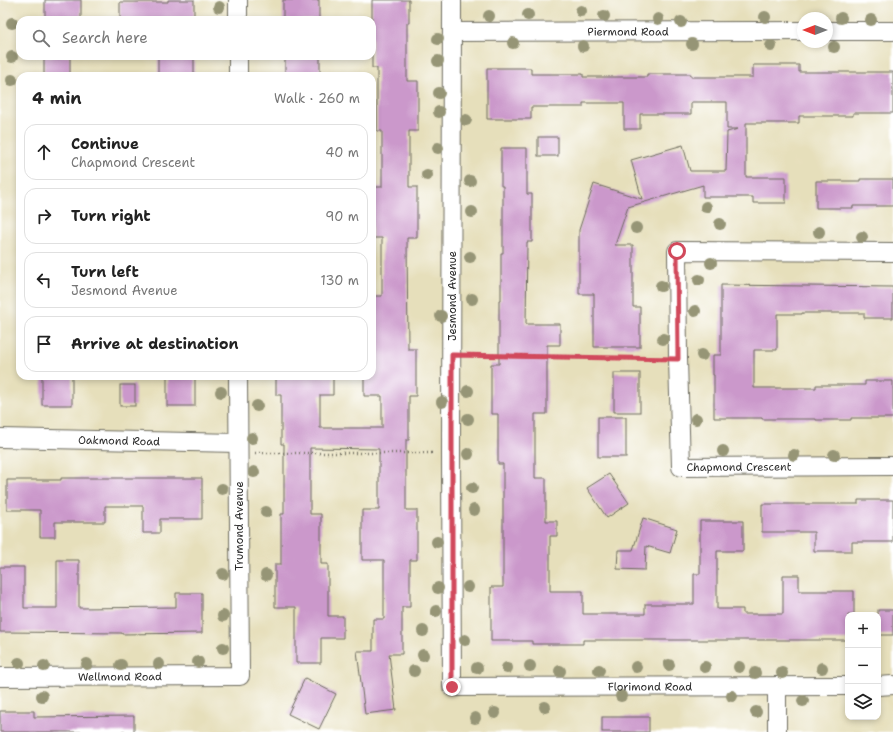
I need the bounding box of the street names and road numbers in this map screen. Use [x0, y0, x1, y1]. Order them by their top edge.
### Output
street label: Piermond Road [587, 24, 669, 39]
street label: Jesmond Avenue [445, 251, 460, 341]
street label: Oakmond Road [78, 432, 160, 449]
street label: Chapmond Crescent [686, 459, 792, 474]
street label: Trumond Avenue [232, 481, 247, 571]
street label: Wellmond Road [78, 669, 162, 684]
street label: Florimond Road [608, 679, 692, 694]

